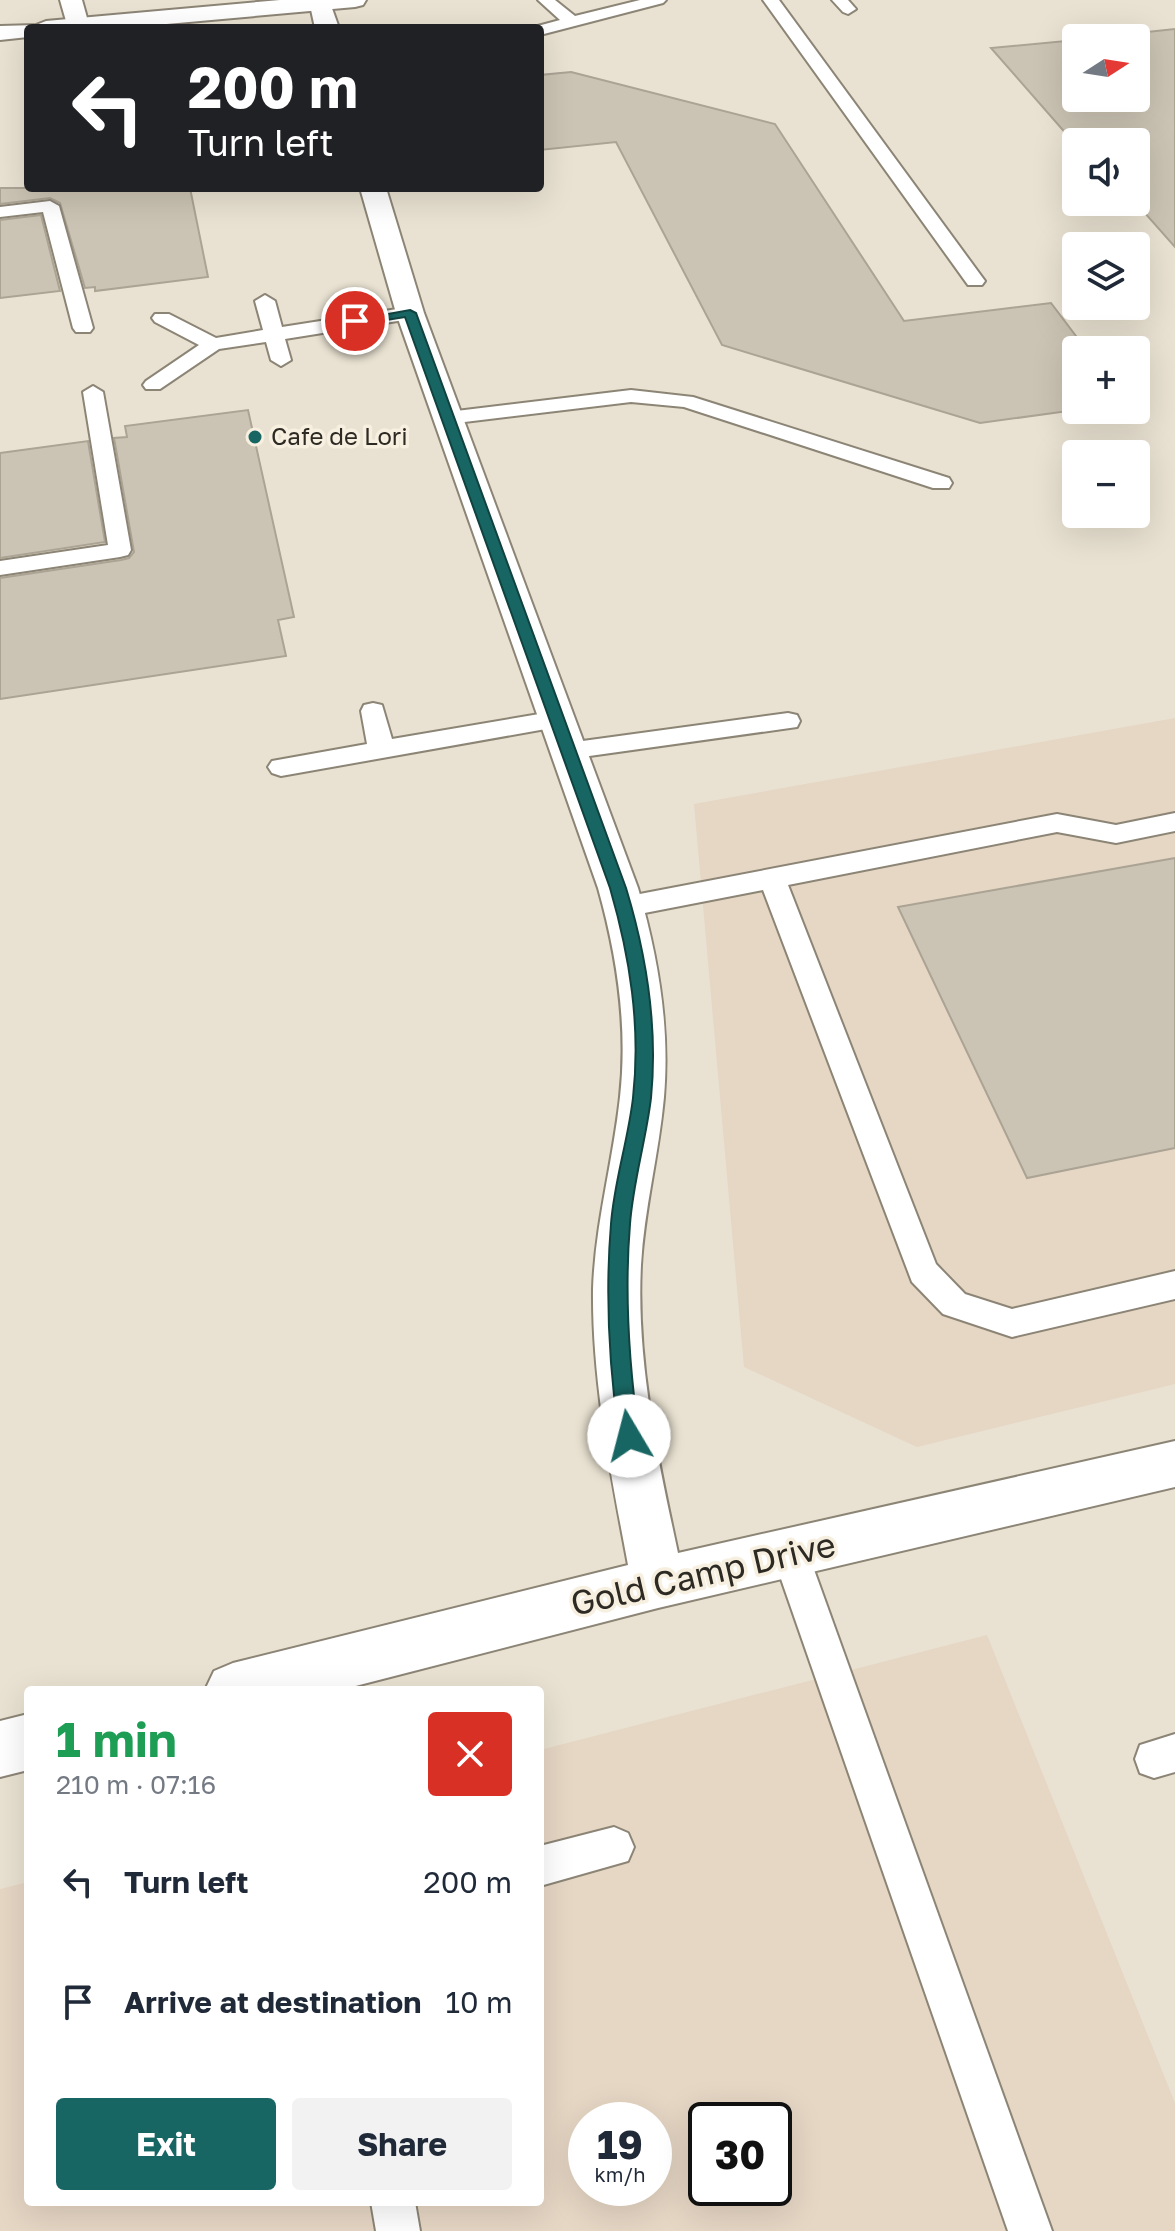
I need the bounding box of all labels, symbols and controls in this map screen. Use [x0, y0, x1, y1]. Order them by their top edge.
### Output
north arrow [1062, 24, 1150, 112]
map controls [1062, 24, 1150, 528]
text: 200 m [188, 53, 358, 120]
icon: left [56, 56, 160, 160]
text: Turn left [188, 121, 334, 164]
button: sound [1062, 128, 1150, 216]
button: layers [1062, 232, 1150, 320]
pin [321, 287, 389, 355]
icon: arrive [333, 299, 377, 343]
button: + [1062, 336, 1150, 424]
place label: Cafe de Lori [271, 421, 408, 450]
marker: Cafe de Lori [246, 428, 264, 446]
button: − [1062, 440, 1150, 528]
position arrow [587, 1394, 671, 1478]
street label: Gold Camp Drive [567, 1523, 839, 1623]
text: 1 min [56, 1710, 177, 1768]
button: close [428, 1712, 512, 1796]
text: 210 m · 07:16 [56, 1769, 216, 1800]
icon: left [56, 1860, 100, 1904]
text: Turn left [124, 1864, 249, 1900]
text: 200 m [423, 1864, 512, 1900]
icon: arrive [56, 1980, 100, 2024]
text: Arrive at destination [124, 1984, 421, 2020]
text: 10 m [445, 1984, 513, 2020]
button: Exit [56, 2098, 276, 2190]
button: Share [292, 2098, 512, 2190]
speed limit sign: 30 [688, 2102, 792, 2206]
text: 19 [597, 2120, 643, 2168]
text: km/h [595, 2162, 645, 2186]

